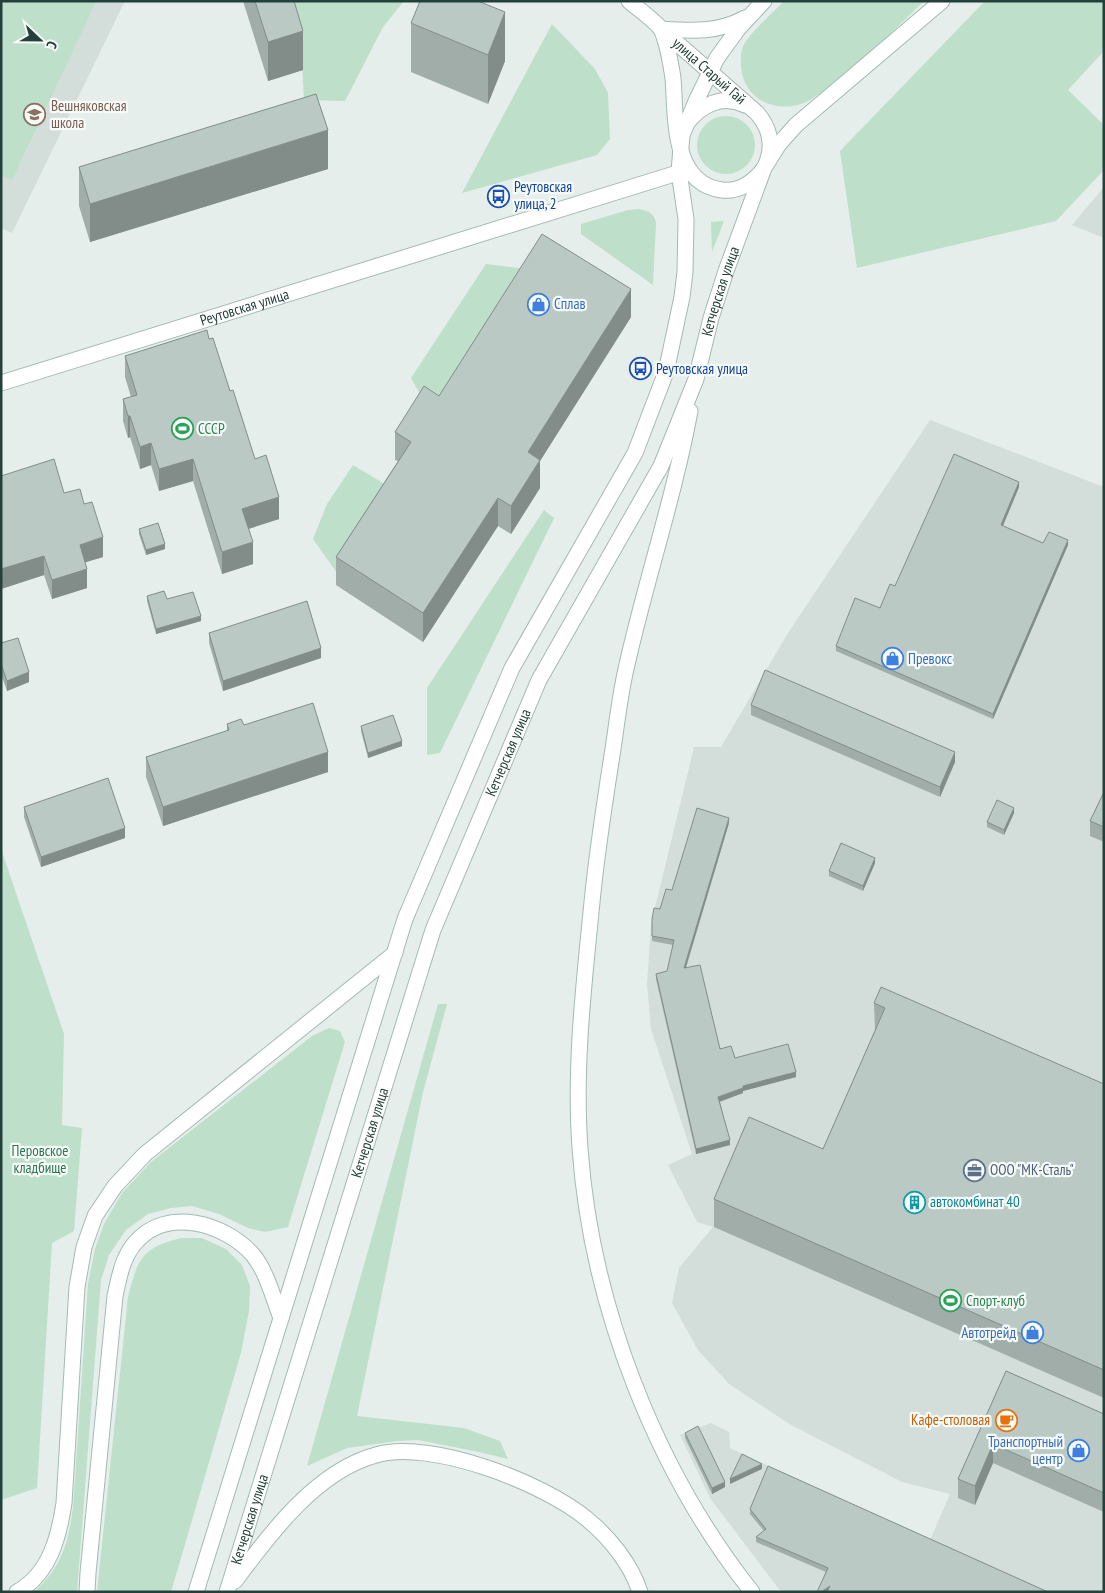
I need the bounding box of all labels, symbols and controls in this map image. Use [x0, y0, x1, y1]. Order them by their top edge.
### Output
north arrow [15, 15, 65, 65]
street label: улица Старый Гай [669, 33, 750, 108]
text: С [42, 39, 62, 52]
place label: Вешняковская школа [51, 96, 127, 132]
school or university icon: Вешняковская школа [23, 103, 47, 127]
place label: Реутовская улица, 2 [514, 177, 572, 213]
bus stop icon: Реутовская улица, 2 [486, 184, 510, 208]
street label: Кетчерская улица [697, 244, 743, 338]
street label: Реутовская улица [198, 284, 291, 330]
shop icon: Сплав [526, 292, 550, 316]
place label: Сплав [554, 294, 585, 313]
bus stop icon: Реутовская улица [628, 357, 652, 381]
place label: Реутовская улица [656, 359, 748, 378]
sports icon: СССР [170, 417, 194, 441]
place label: СССР [198, 419, 225, 438]
shop icon: Превокс [880, 647, 904, 671]
place label: Превокс [908, 649, 953, 668]
street label: Кетчерская улица [481, 706, 535, 799]
street label: Кетчерская улица [347, 1085, 392, 1180]
park label: Перовское кладбище [12, 1141, 68, 1177]
office icon: ООО "МК-Сталь" [962, 1158, 986, 1182]
place label: ООО "МК-Сталь" [990, 1160, 1074, 1179]
building icon: автокомбинат 40 [902, 1190, 926, 1214]
place label: автокомбинат 40 [930, 1192, 1020, 1211]
sports icon: Спорт-клуб [938, 1289, 962, 1313]
place label: Спорт-клуб [966, 1291, 1025, 1310]
shop icon: Автотрейд [1020, 1321, 1044, 1345]
place label: Автотрейд [961, 1323, 1016, 1342]
cafe icon: Кафе-столовая [994, 1408, 1018, 1432]
place label: Кафе-столовая [911, 1410, 990, 1429]
place label: Транспортный центр [988, 1432, 1063, 1468]
shop icon: Транспортный центр [1067, 1439, 1091, 1463]
street label: Кетчерская улица [226, 1472, 272, 1567]

